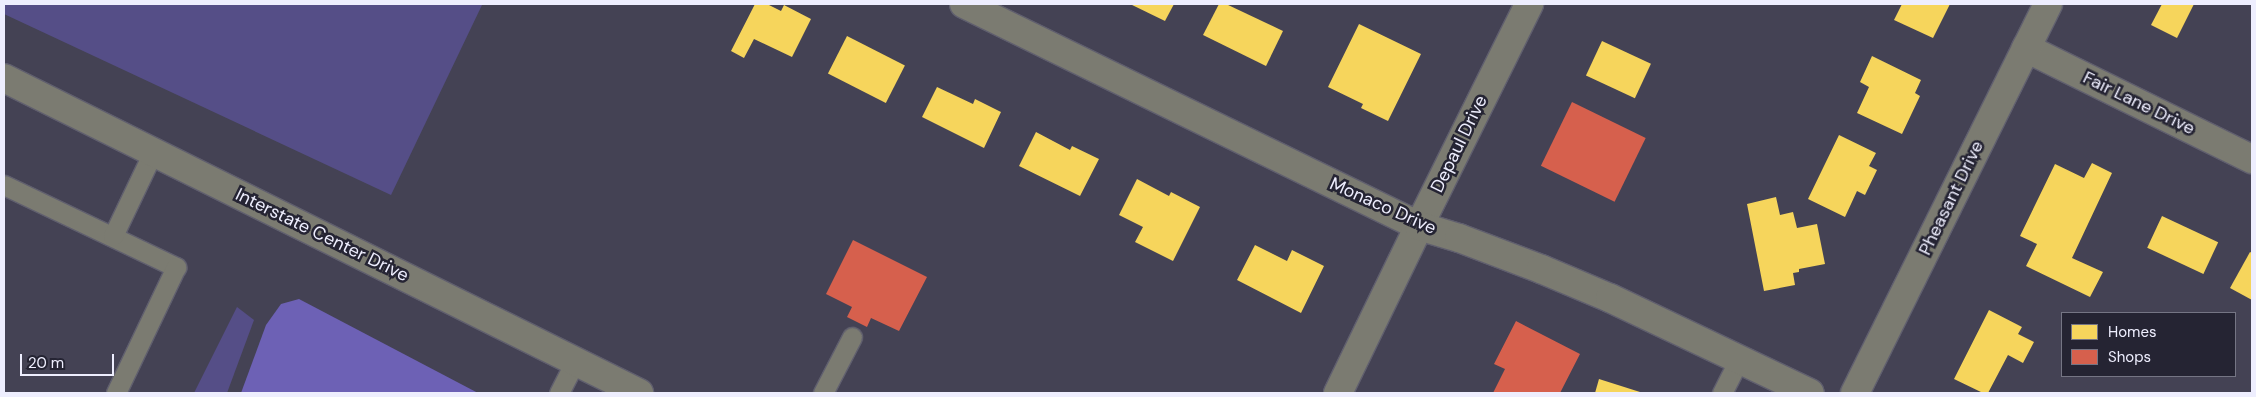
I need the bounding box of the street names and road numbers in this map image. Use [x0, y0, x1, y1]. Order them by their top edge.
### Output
street label: Fair Lane Drive [2080, 67, 2198, 139]
street label: Depaul Drive [1426, 92, 1492, 196]
street label: Pheasant Drive [1914, 137, 1988, 259]
street label: Monaco Drive [1326, 173, 1440, 239]
street label: Interstate Center Drive [232, 184, 412, 286]

